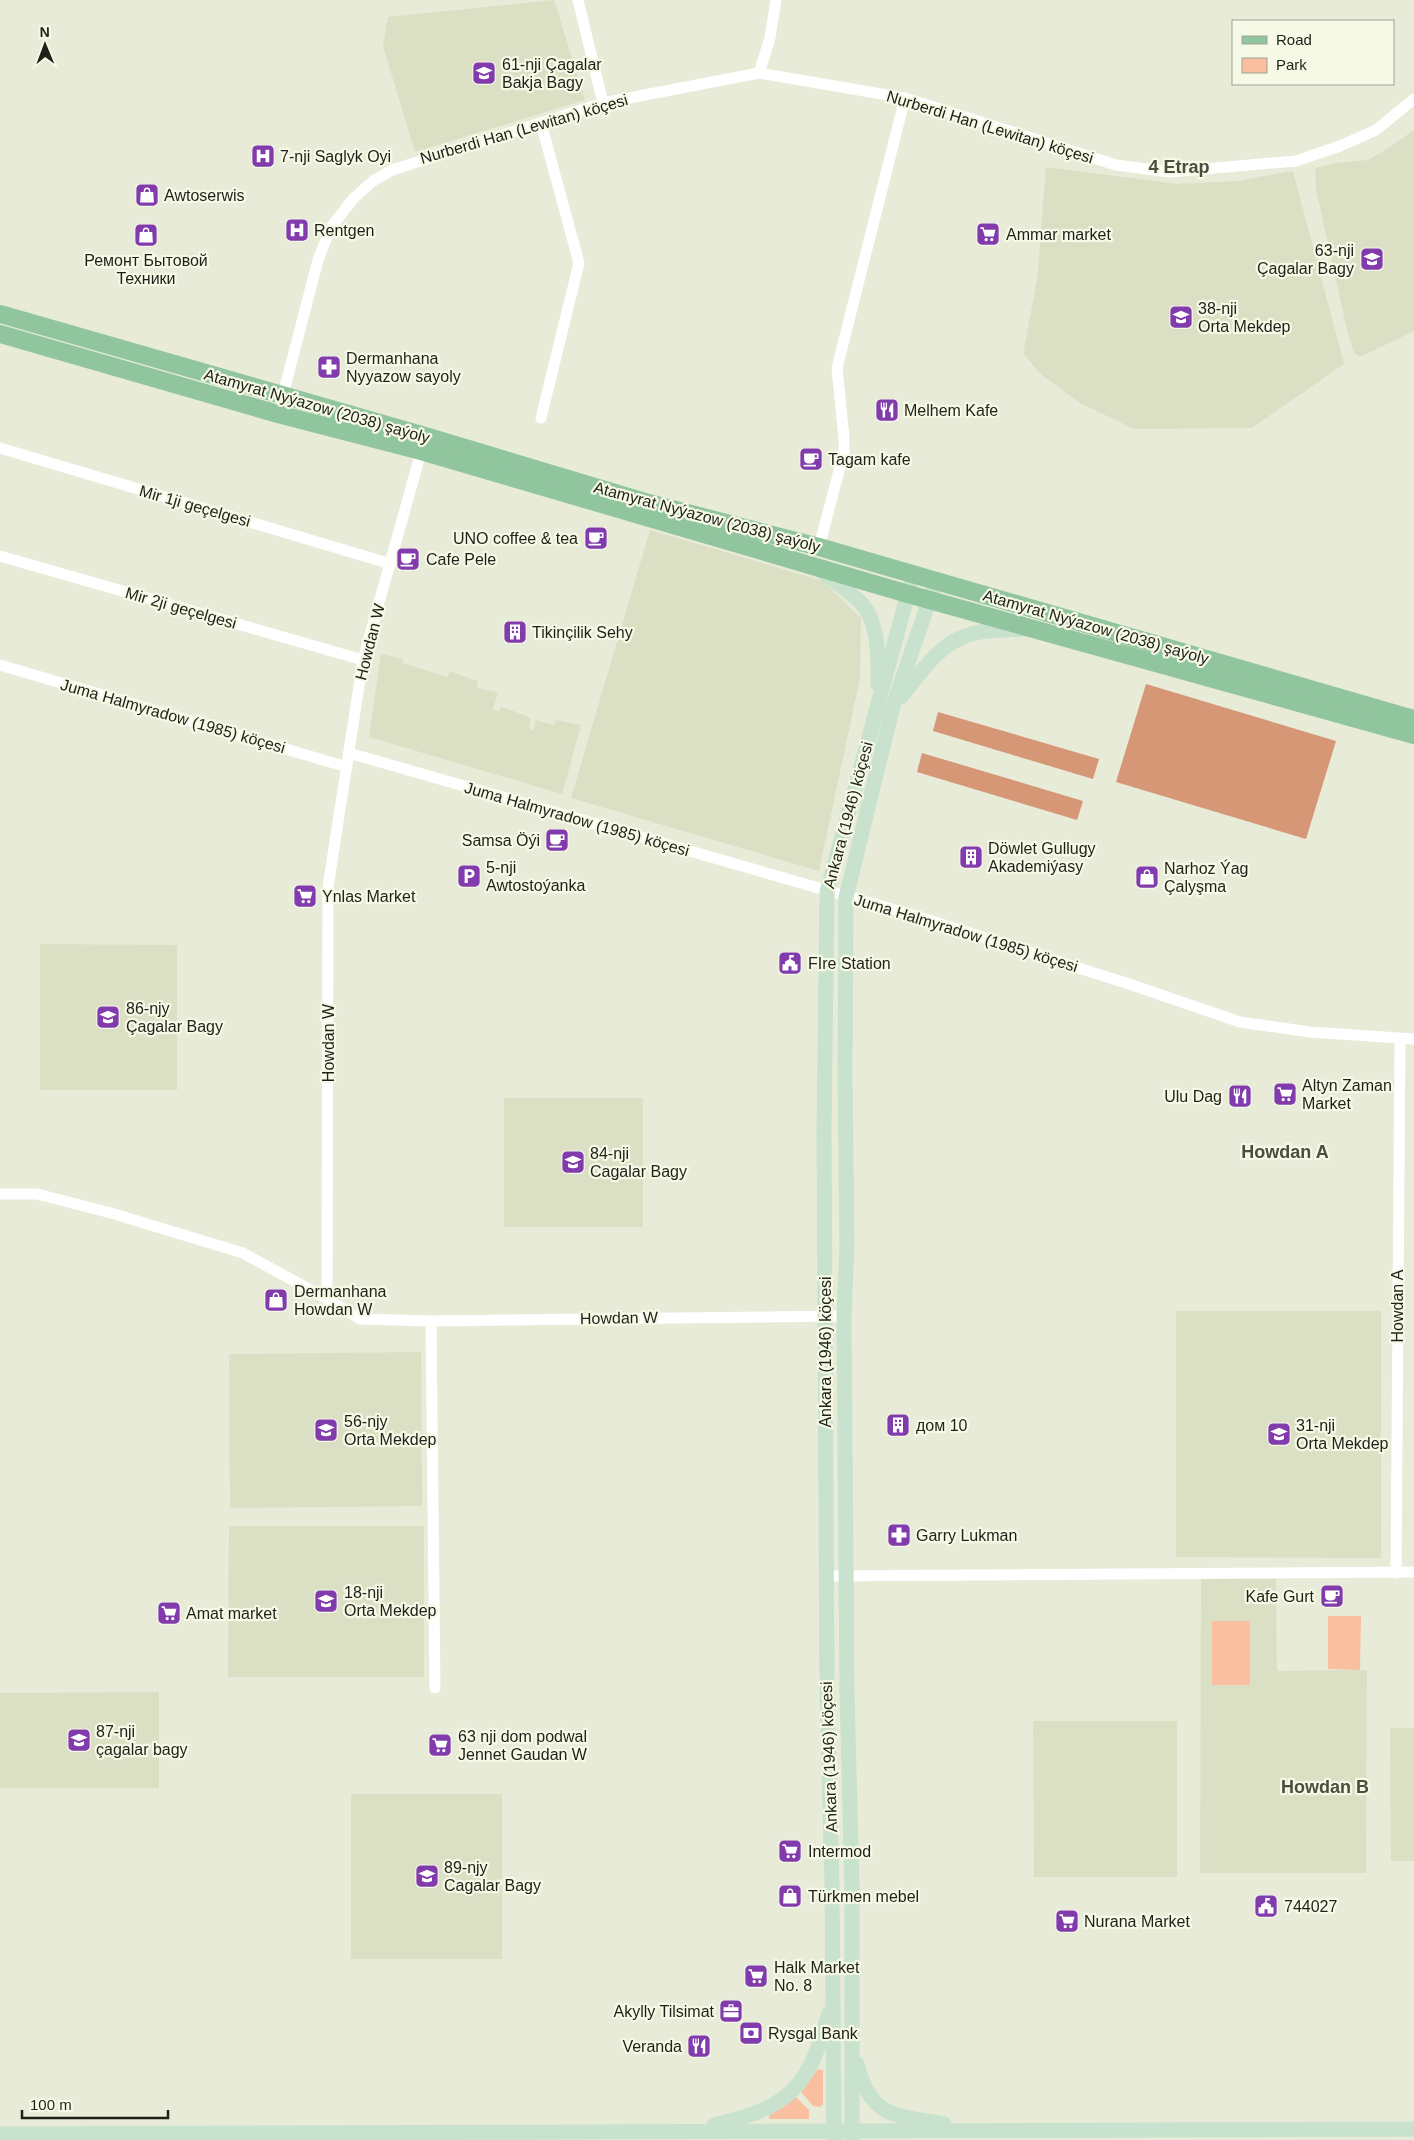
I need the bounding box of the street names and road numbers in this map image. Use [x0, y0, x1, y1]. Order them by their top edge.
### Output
street label: Nurberdi Han (Lewitan) köçesi [885, 87, 1095, 167]
street label: Nurberdi Han (Lewitan) köçesi [418, 91, 630, 167]
street label: Atamyrat Nyýazow (2038) şaýoly [202, 366, 432, 446]
street label: Atamyrat Nyýazow (2038) şaýoly [592, 479, 822, 555]
street label: Mir 1ji geçelgesi [138, 482, 252, 530]
street label: Mir 2ji geçelgesi [124, 584, 238, 632]
street label: Atamyrat Nyýazow (2038) şaýoly [981, 587, 1211, 667]
street label: Howdan W [352, 601, 388, 682]
street label: Juma Halmyradow (1985) köçesi [59, 676, 287, 756]
street label: Ankara (1946) köçesi [820, 740, 876, 890]
street label: Juma Halmyradow (1985) köçesi [463, 779, 691, 859]
street label: Juma Halmyradow (1985) köçesi [852, 891, 1080, 975]
street label: Howdan W [320, 1003, 337, 1082]
street label: Howdan A [1389, 1269, 1406, 1342]
street label: Ankara (1946) köçesi [817, 1276, 834, 1428]
street label: Howdan W [580, 1309, 659, 1327]
street label: Ankara (1946) köçesi [818, 1681, 840, 1833]

